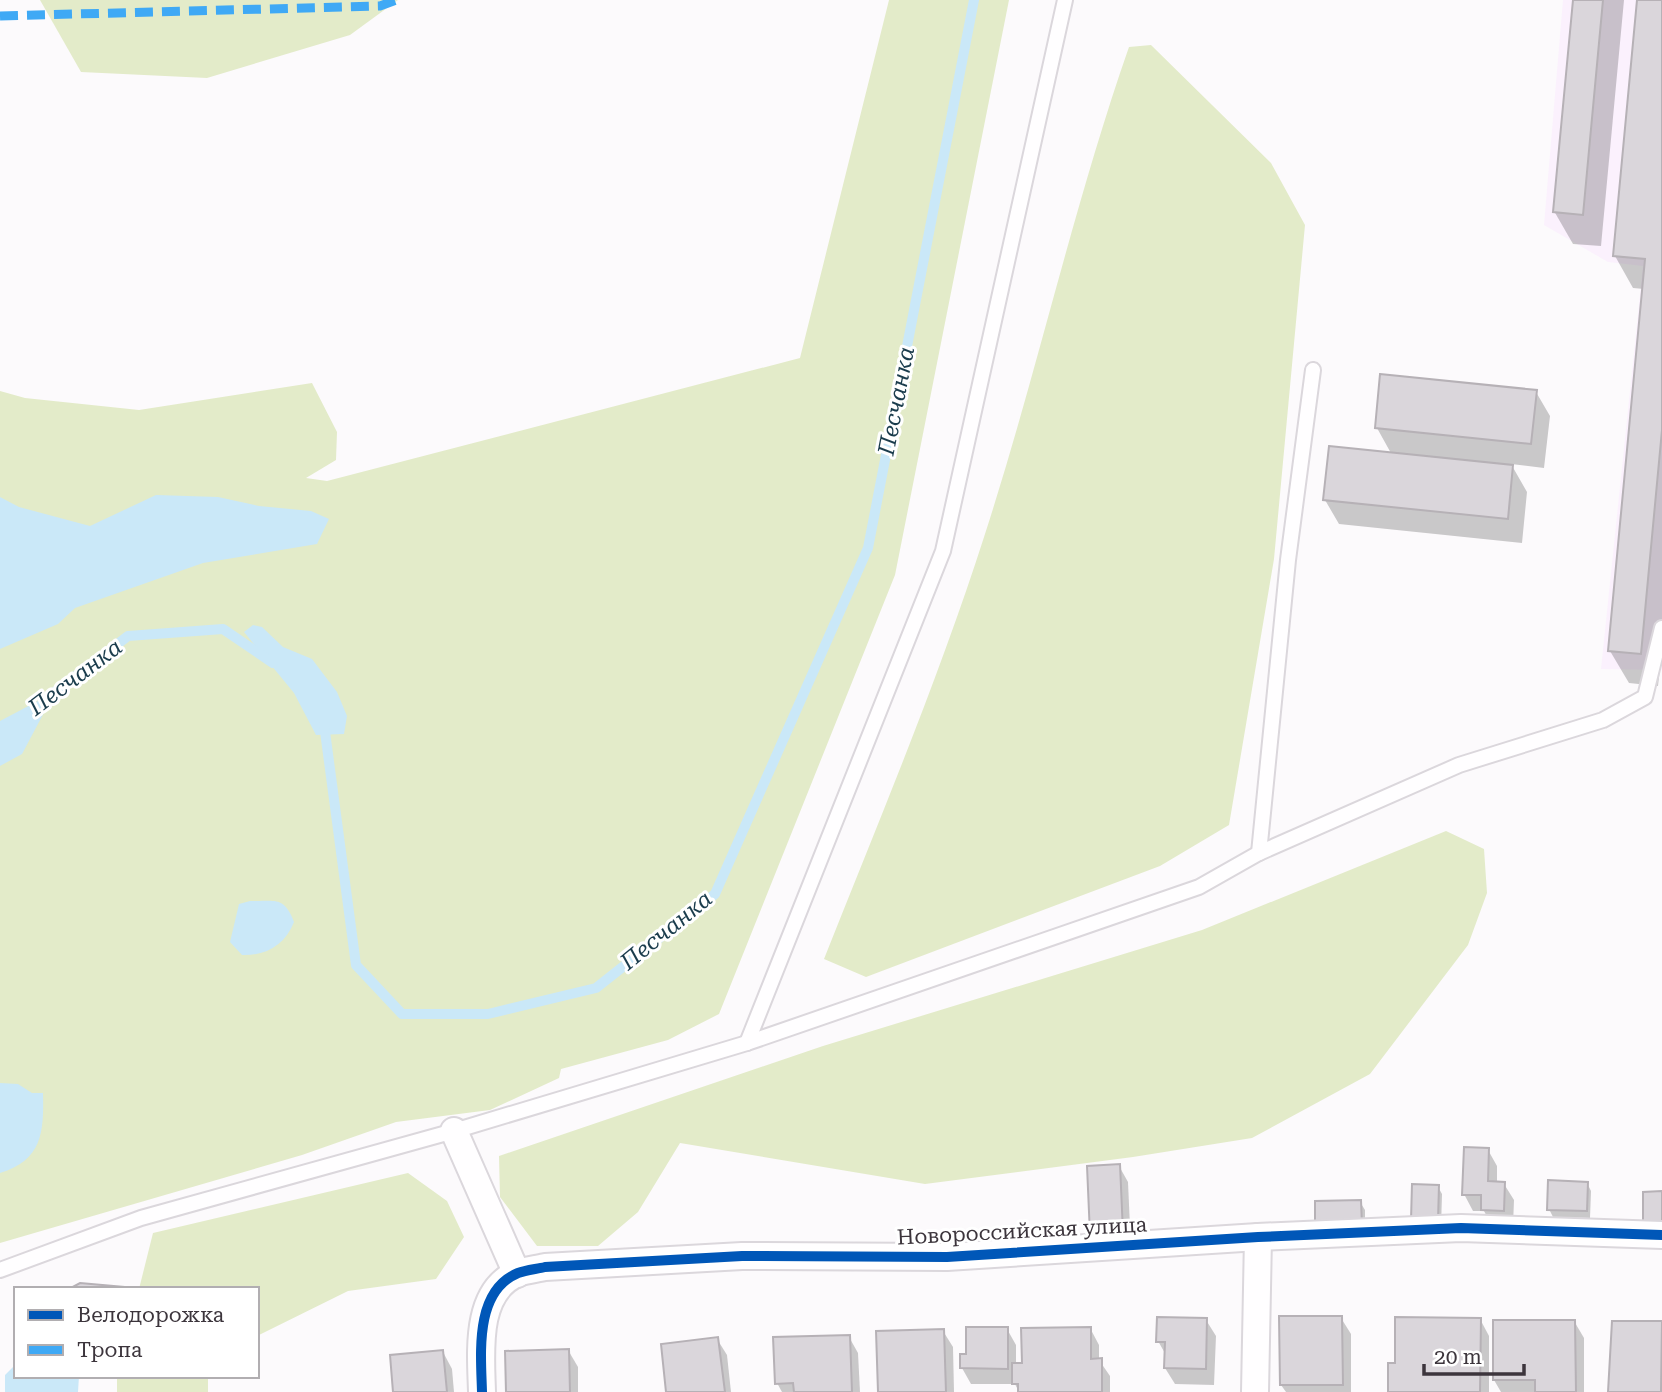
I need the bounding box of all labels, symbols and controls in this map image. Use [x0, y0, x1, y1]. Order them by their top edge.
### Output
water label: Песчанка [873, 344, 920, 459]
water label: Песчанка [22, 633, 128, 722]
water label: Песчанка [614, 885, 718, 976]
street label: Новороссийская улица [896, 1212, 1148, 1250]
legend [14, 1287, 259, 1378]
text: Велодорожка [77, 1303, 225, 1327]
scale bar [1424, 1332, 1524, 1376]
text: Тропа [77, 1338, 143, 1362]
text: 20 m [1434, 1345, 1482, 1369]

